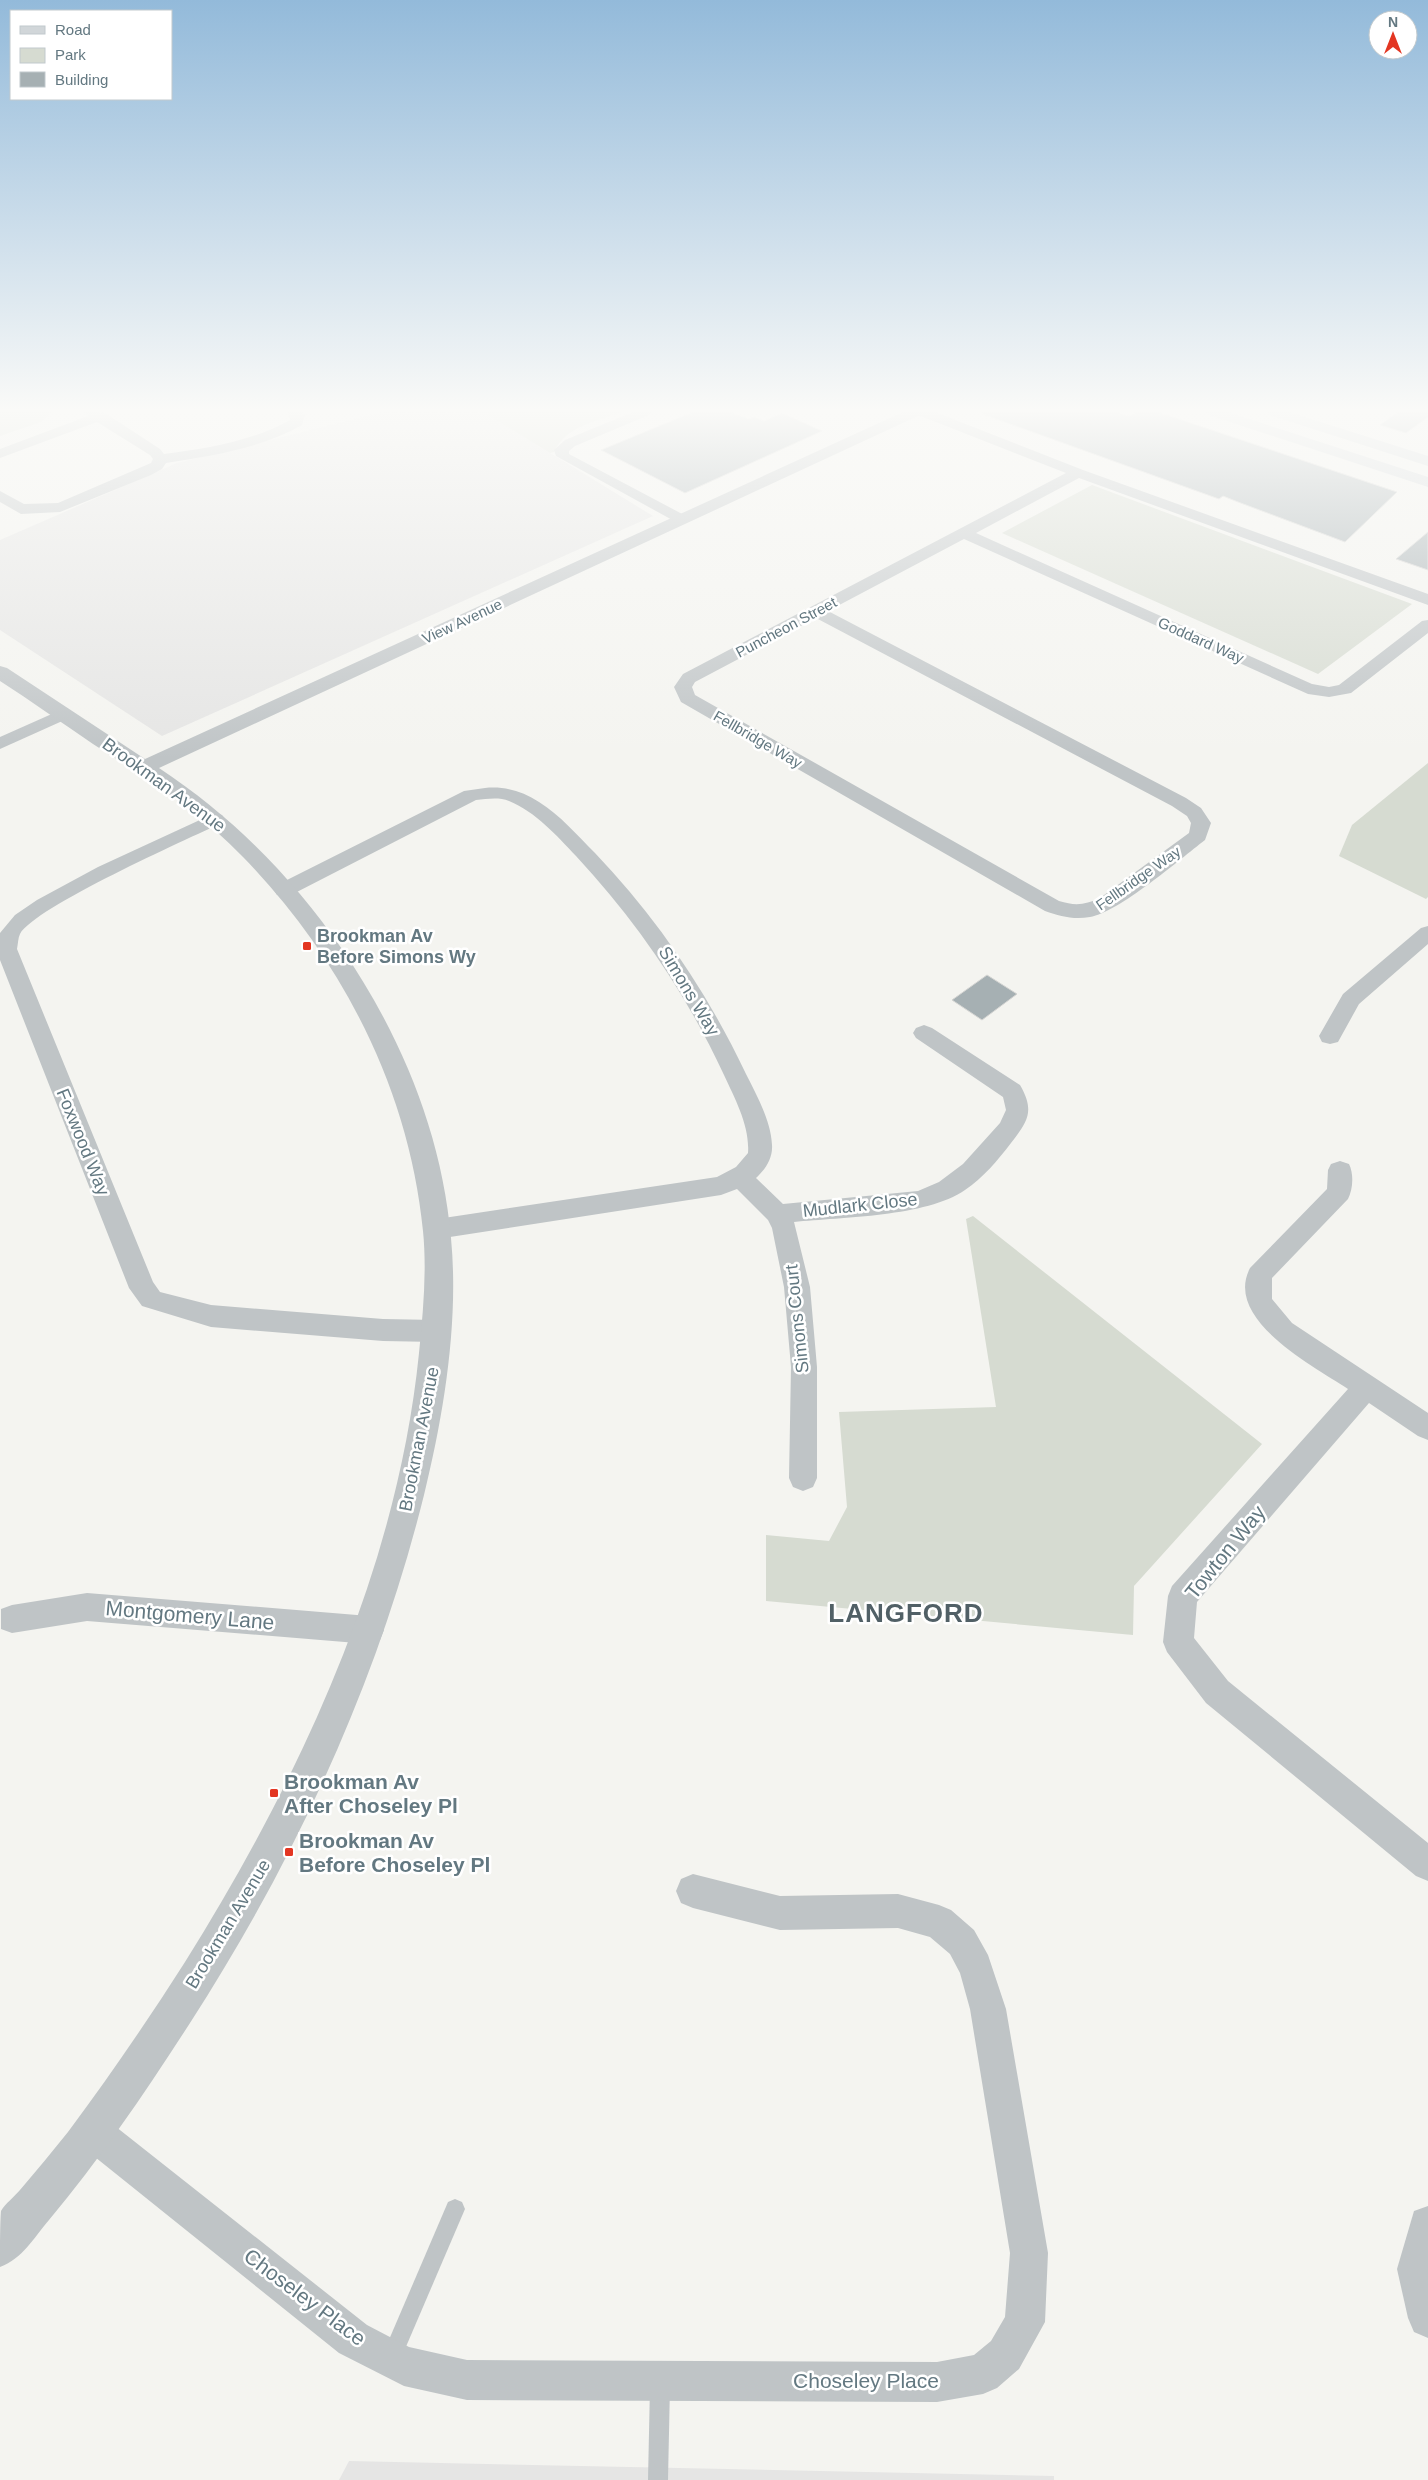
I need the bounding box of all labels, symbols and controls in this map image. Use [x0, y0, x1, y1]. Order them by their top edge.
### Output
legend [10, 10, 172, 100]
north arrow [1368, 10, 1418, 60]
text: N [1388, 14, 1398, 30]
text: Road [55, 21, 91, 38]
text: Park [55, 46, 86, 63]
text: Building [55, 71, 108, 88]
street label: Puncheon Street [733, 593, 840, 661]
street label: View Avenue [419, 595, 505, 647]
street label: Goddard Way [1156, 614, 1247, 667]
street label: Fellbridge Way [711, 707, 806, 771]
street label: Brookman Avenue [99, 734, 229, 836]
street label: Fellbridge Way [1092, 842, 1184, 913]
place label: Brookman Av Before Simons Wy [317, 926, 476, 967]
marker: Brookman Av Before Simons Wy [301, 940, 313, 952]
street label: Simons Way [655, 943, 723, 1039]
street label: Foxwood Way [52, 1086, 114, 1198]
street label: Mudlark Close [802, 1189, 918, 1221]
street label: Simons Court [781, 1264, 813, 1374]
street label: Brookman Avenue [395, 1365, 443, 1513]
street label: Towton Way [1180, 1500, 1270, 1603]
street label: Montgomery Lane [105, 1596, 275, 1634]
district label: LANGFORD [828, 1598, 984, 1628]
place label: Brookman Av After Choseley Pl [284, 1770, 458, 1817]
marker: Brookman Av After Choseley Pl [268, 1787, 280, 1799]
place label: Brookman Av Before Choseley Pl [299, 1829, 490, 1876]
marker: Brookman Av Before Choseley Pl [283, 1846, 295, 1858]
street label: Brookman Avenue [182, 1856, 274, 1992]
street label: Choseley Place [240, 2244, 370, 2350]
street label: Choseley Place [793, 2369, 939, 2392]

